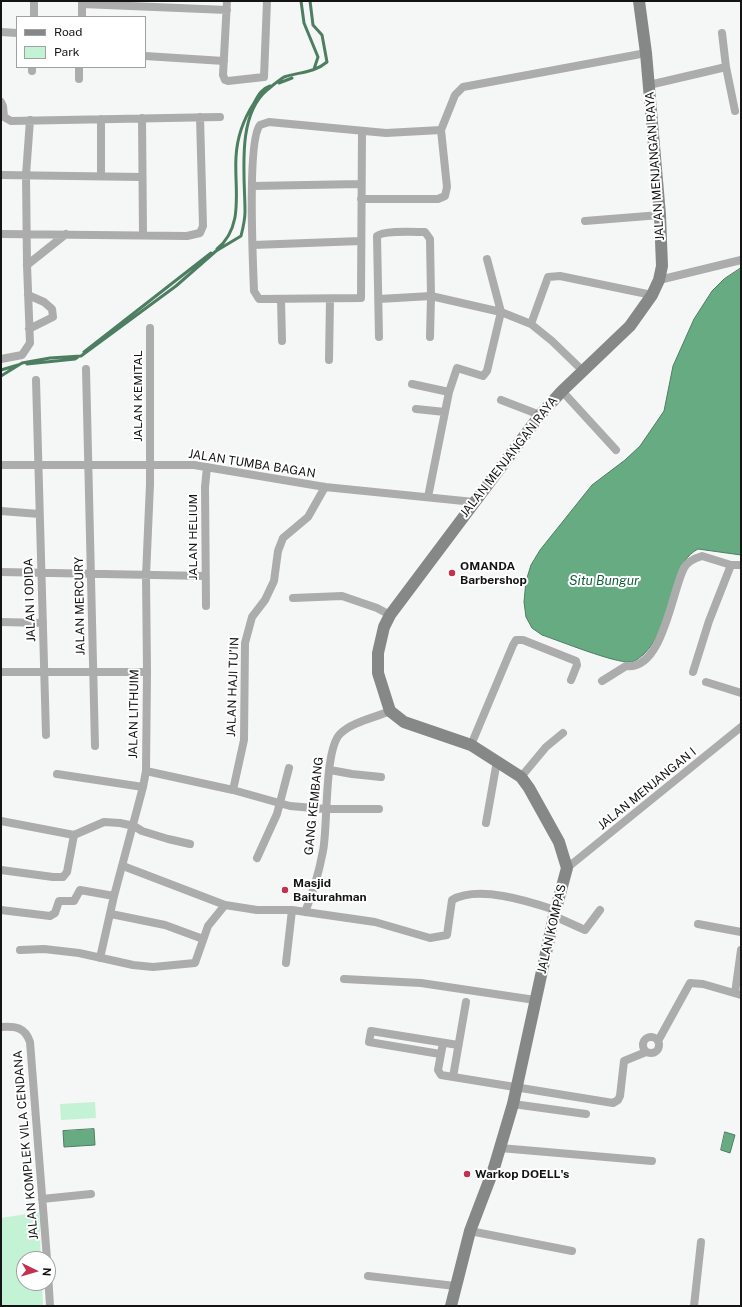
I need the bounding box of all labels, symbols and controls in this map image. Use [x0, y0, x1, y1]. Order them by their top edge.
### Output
legend [16, 16, 146, 68]
text: Road [54, 25, 82, 39]
text: Park [54, 45, 80, 59]
street label: JALAN MENJANGAN RAYA [643, 91, 667, 241]
street label: JALAN KEMITAL [131, 350, 145, 442]
street label: JALAN MENJANGAN RAYA [457, 394, 561, 520]
street label: JALAN TUMBA BAGAN [187, 447, 317, 481]
street label: JALAN HELIUM [186, 494, 200, 580]
street label: JALAN MERCURY [72, 557, 88, 655]
street label: JALAN I ODIDA [21, 558, 39, 642]
place label: OMANDA Barbershop [460, 559, 527, 587]
marker: OMANDA Barbershop [447, 568, 457, 578]
water label: Situ Bungur [569, 573, 639, 589]
street label: JALAN HAJI TU’IN [224, 637, 242, 737]
street label: JALAN LITHUIM [126, 669, 142, 759]
street label: JALAN MENJANGAN I [595, 745, 699, 833]
street label: GANG KEMBANG [302, 756, 326, 856]
place label: Masjid Baiturahman [293, 876, 367, 904]
street label: JALAN KOMPAS [535, 883, 569, 975]
marker: Masjid Baiturahman [280, 885, 290, 895]
street label: JALAN KOMPLEK VILA CENDANA [11, 1050, 41, 1240]
place label: Warkop DOELL's [475, 1167, 569, 1181]
marker: Warkop DOELL's [462, 1169, 472, 1179]
north arrow [16, 1251, 56, 1291]
text: N [41, 1267, 53, 1277]

